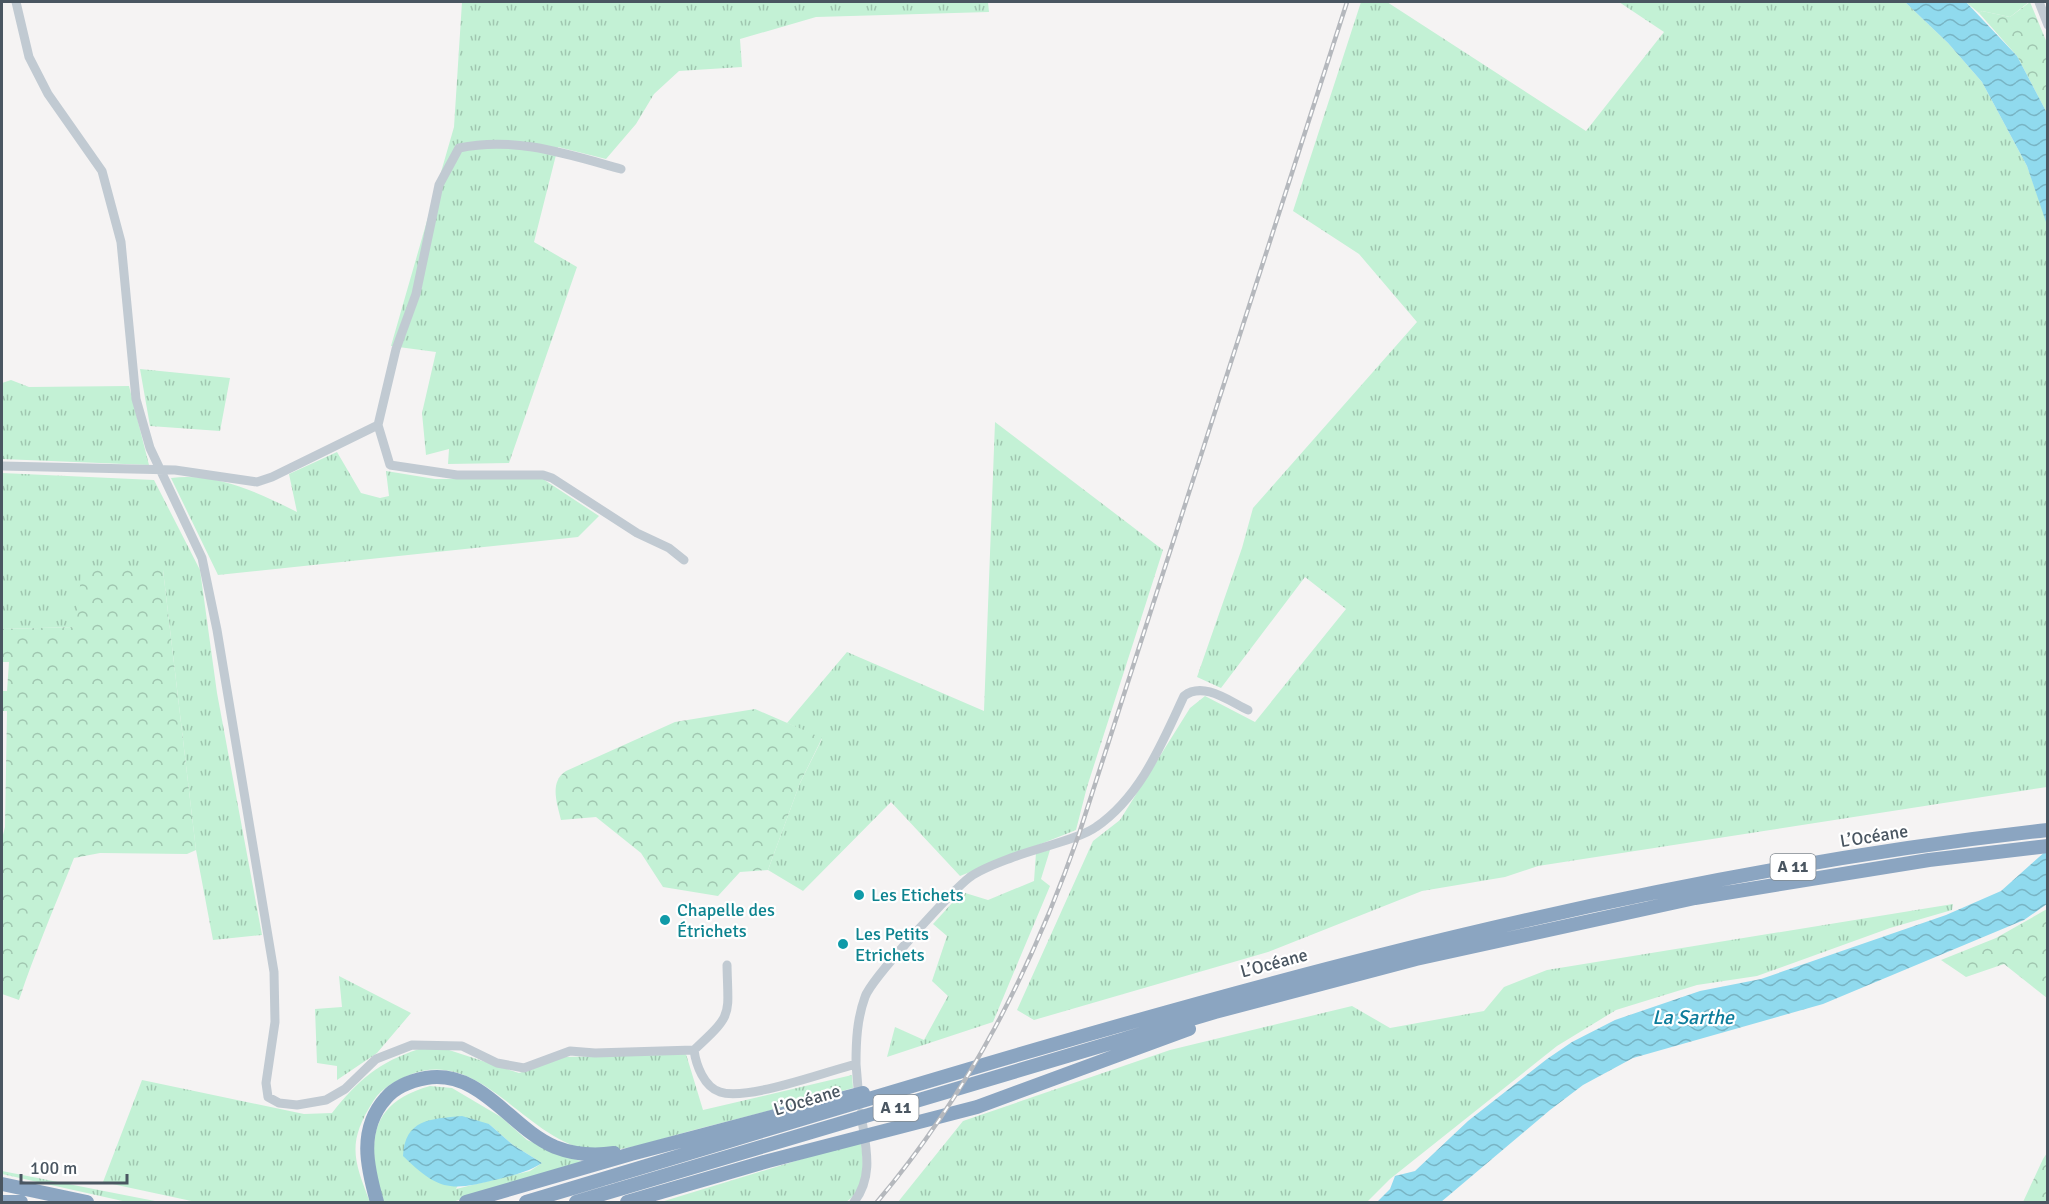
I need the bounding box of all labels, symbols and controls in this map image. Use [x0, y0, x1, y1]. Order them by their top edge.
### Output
street label: L’Océane [1838, 820, 1910, 852]
road number: A 11 [1770, 854, 1816, 880]
place label: Les Etichets [871, 884, 964, 906]
marker: Les Etichets [852, 888, 866, 902]
place label: Chapelle des Étrichets [677, 899, 775, 942]
marker: Chapelle des Étrichets [658, 913, 672, 927]
place label: Les Petits Etrichets [855, 923, 929, 966]
marker: Les Petits Etrichets [836, 937, 850, 951]
street label: L’Océane [1238, 943, 1310, 983]
water label: La Sarthe [1652, 1005, 1735, 1030]
street label: L’Océane [771, 1079, 843, 1121]
road number: A 11 [874, 1095, 918, 1121]
scale bar [21, 1147, 128, 1185]
text: 100 m [30, 1157, 77, 1179]

